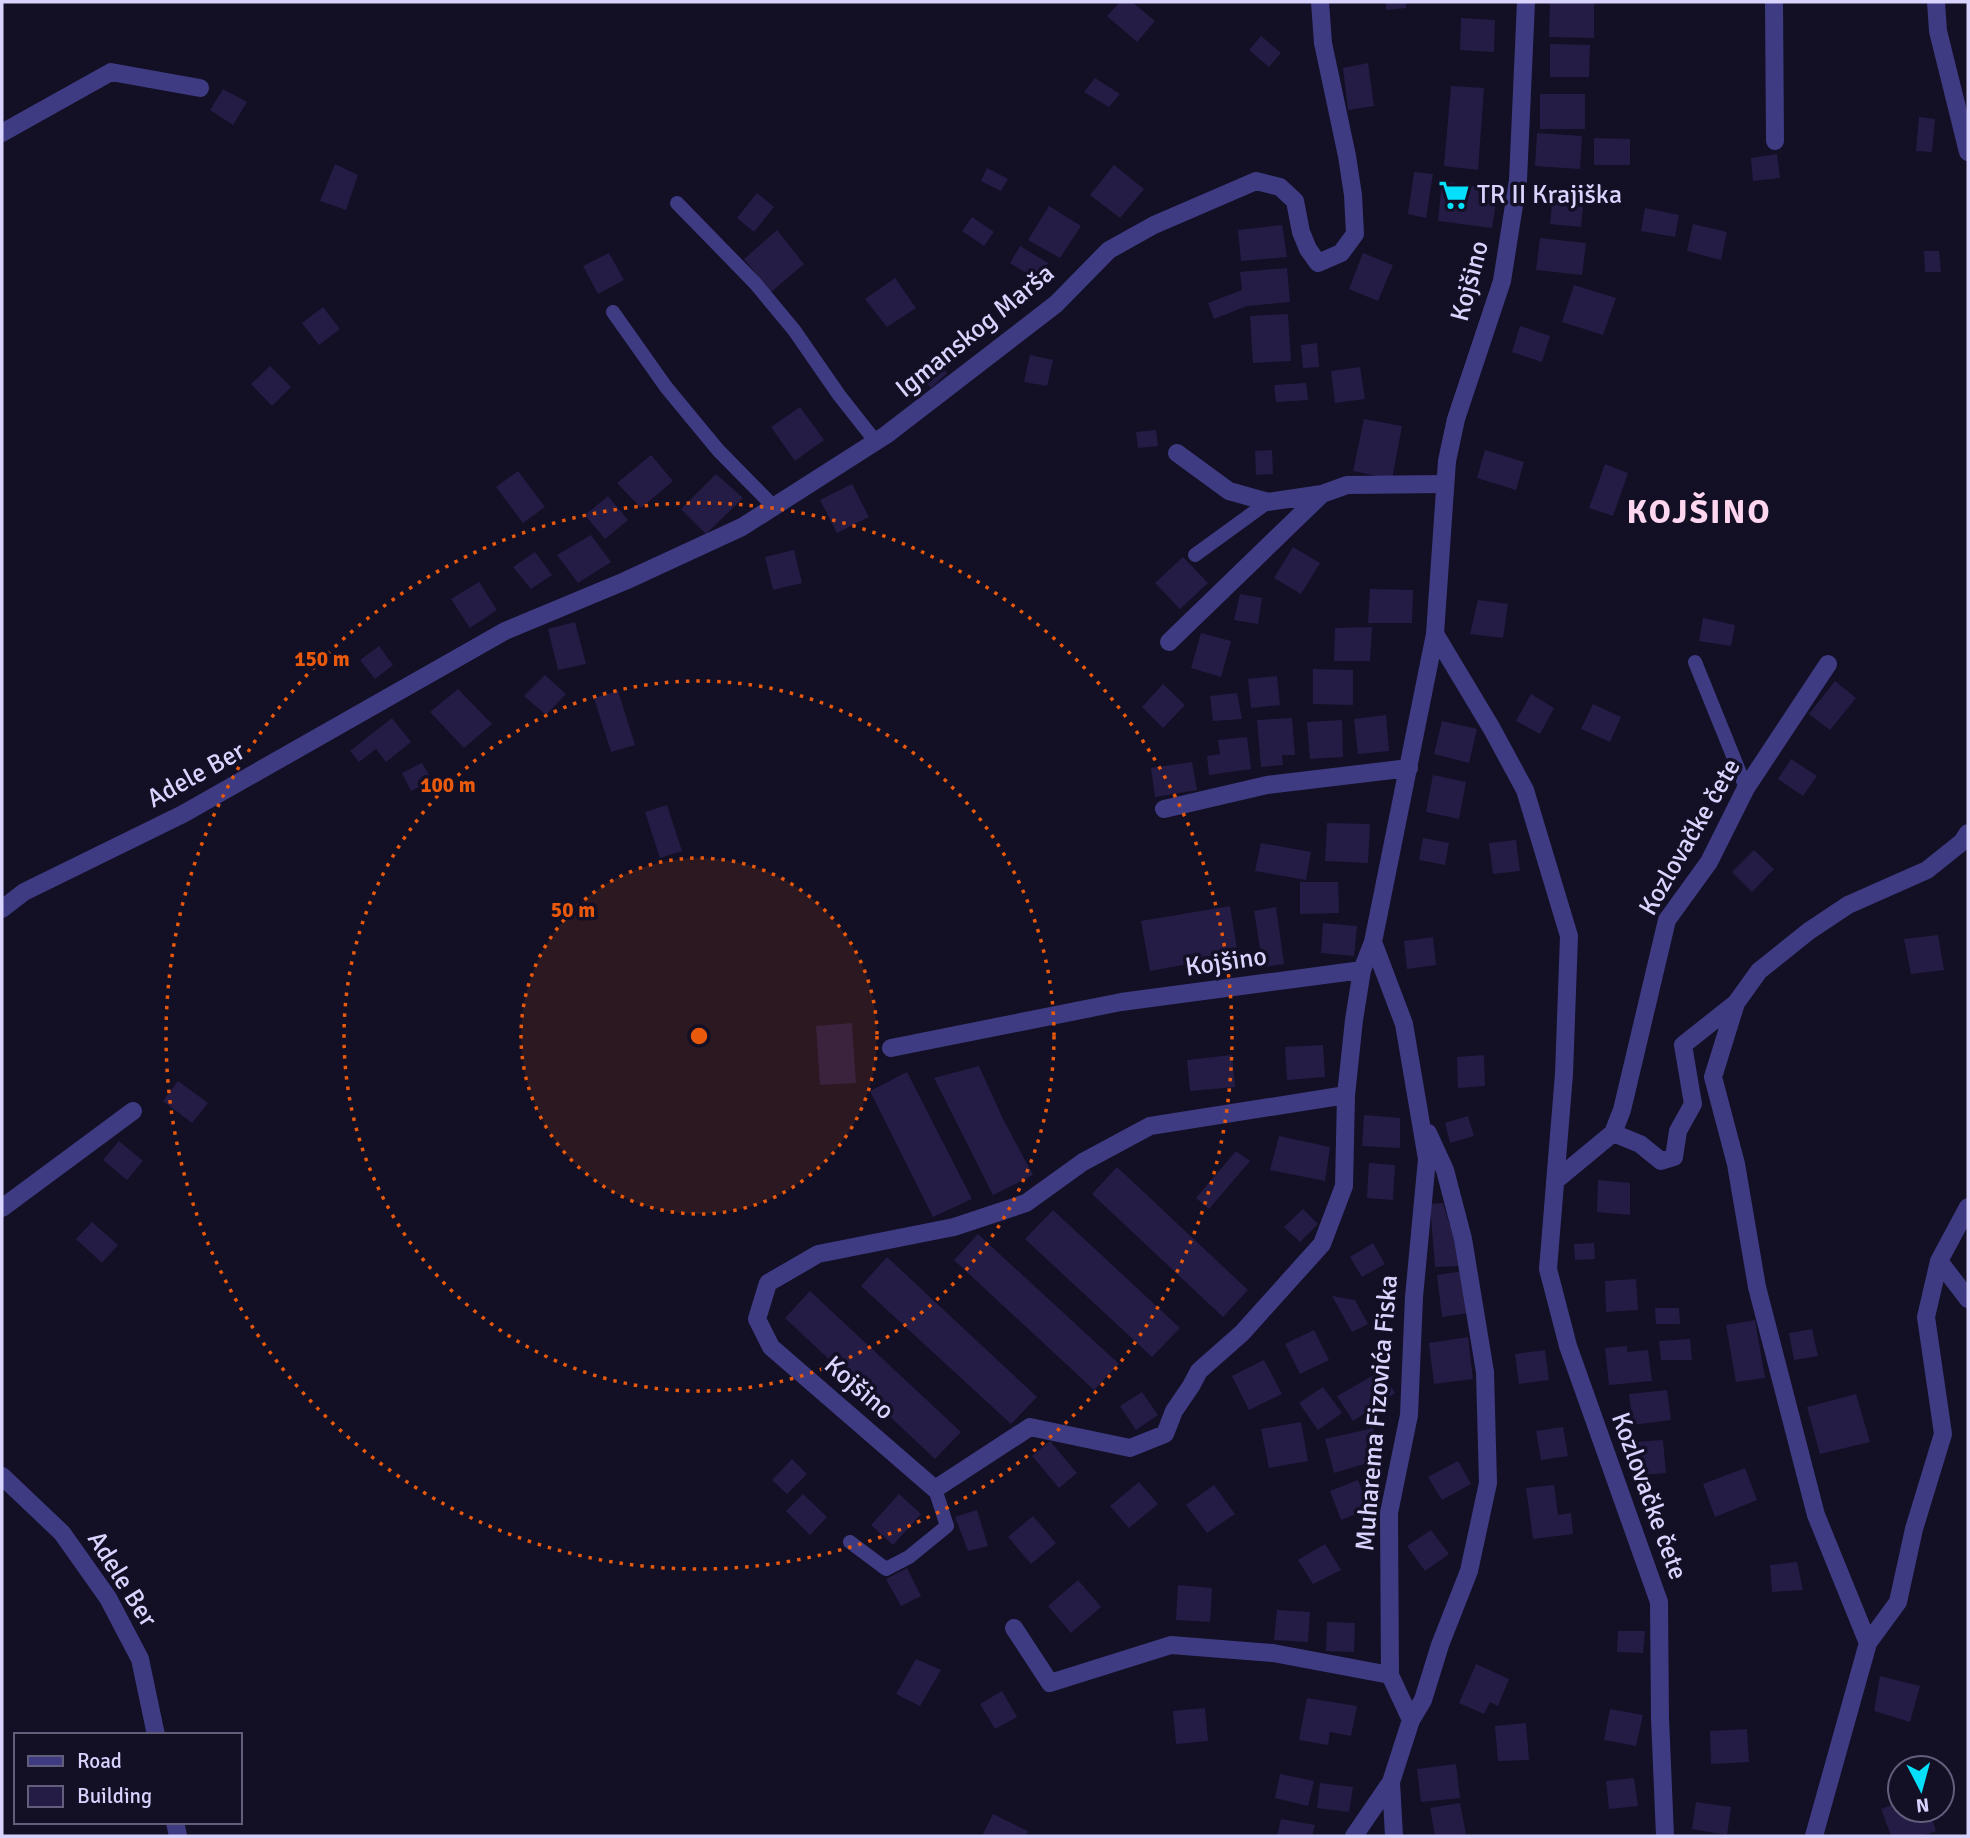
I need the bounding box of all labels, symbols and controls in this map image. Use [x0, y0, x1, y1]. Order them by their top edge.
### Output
supermarket icon: TR II Krajiška [1437, 178, 1471, 212]
place label: TR II Krajiška [1477, 179, 1622, 211]
street label: Kojšino [1444, 237, 1496, 325]
street label: Igmanskog Marša [889, 257, 1061, 405]
district label: KOJŠINO [1627, 492, 1771, 533]
text: 150 m [294, 646, 350, 672]
street label: Adele Ber [141, 735, 251, 815]
street label: Kozlovačke čete [1632, 753, 1748, 921]
text: 100 m [420, 772, 476, 798]
text: 50 m [551, 897, 595, 923]
street label: Kojšino [1183, 940, 1269, 984]
centre of rings [687, 1024, 711, 1048]
street label: Muharema Fizovića Fiska [1349, 1273, 1405, 1553]
street label: Kojšino [818, 1349, 900, 1427]
street label: Kozlovačke čete [1604, 1408, 1694, 1584]
street label: Adele Ber [80, 1525, 164, 1633]
legend [14, 1733, 242, 1824]
text: Road [77, 1748, 122, 1774]
north arrow [1886, 1754, 1956, 1824]
text: Building [77, 1783, 152, 1809]
text: N [1915, 1792, 1930, 1818]

